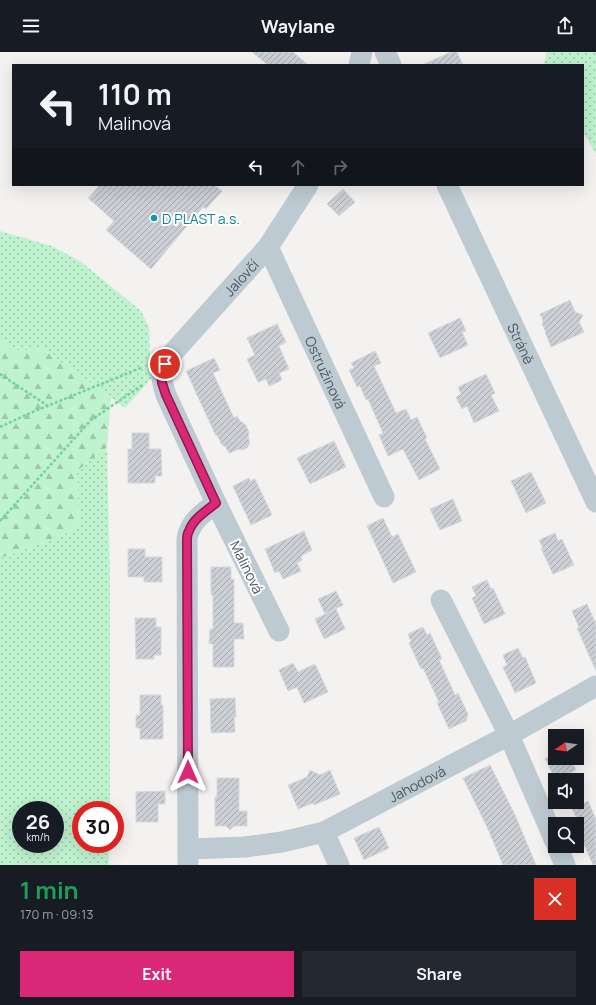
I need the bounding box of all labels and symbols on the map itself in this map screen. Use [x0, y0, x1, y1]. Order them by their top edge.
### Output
place label: D PLAST a.s. [162, 209, 240, 228]
marker: D PLAST a.s. [149, 213, 159, 223]
street label: Jalovčí [219, 255, 262, 300]
street label: Stráně [504, 320, 539, 367]
street label: Ostružinová [301, 333, 351, 412]
pin [148, 347, 182, 381]
street label: Malinová [226, 537, 268, 597]
north arrow [548, 729, 584, 765]
position arrow [167, 751, 209, 793]
street label: Jahodová [385, 761, 449, 806]
speed limit sign: 30 [72, 801, 124, 853]

